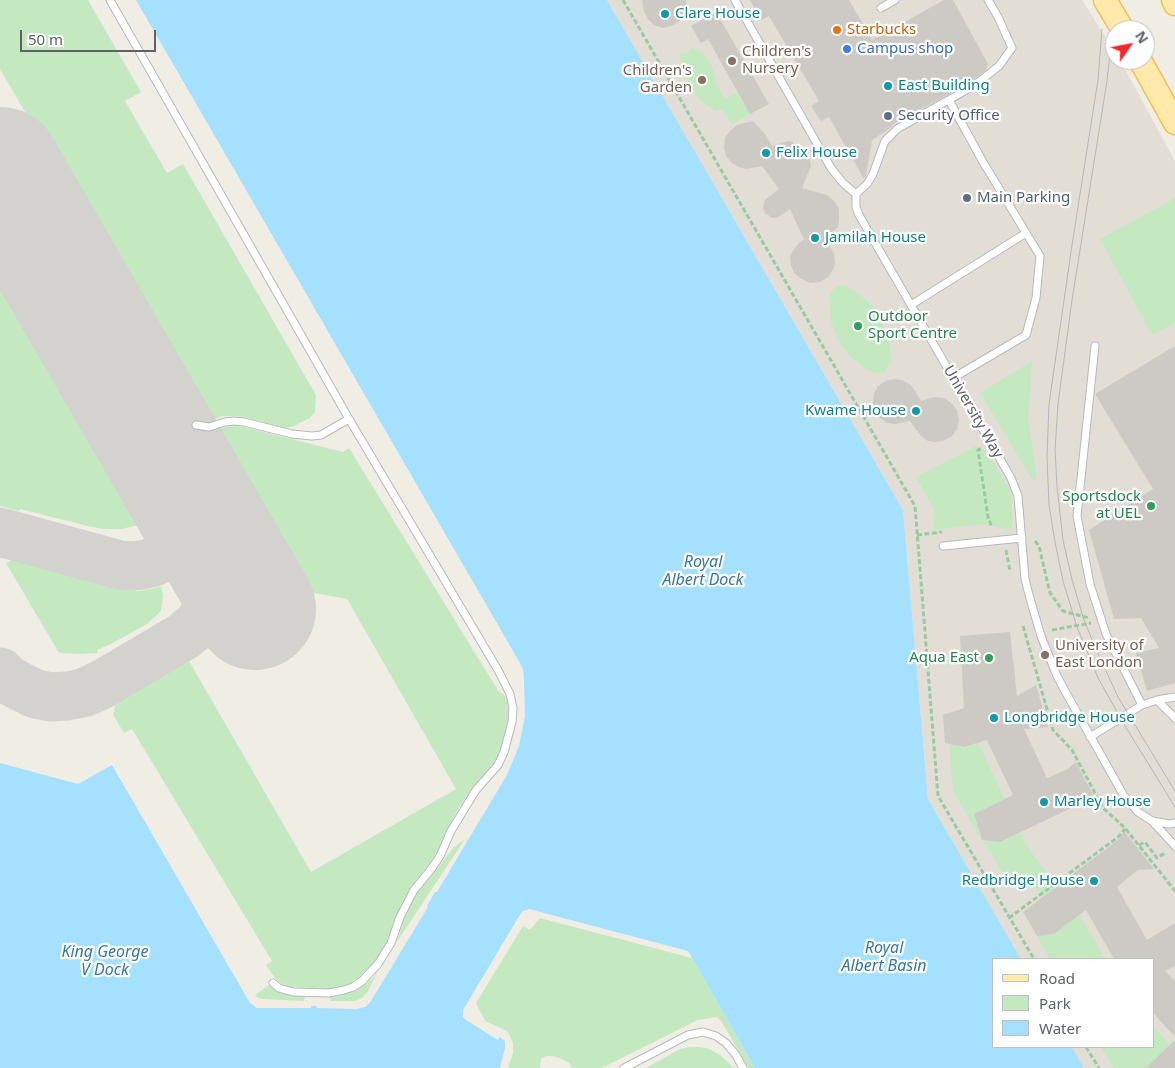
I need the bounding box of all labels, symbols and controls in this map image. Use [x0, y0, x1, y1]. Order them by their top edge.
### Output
place label: Clare House [675, 5, 760, 23]
marker: Clare House [659, 8, 671, 20]
scale bar [22, 20, 159, 52]
north arrow [1105, 20, 1155, 70]
place label: Starbucks [847, 21, 916, 39]
marker: Starbucks [831, 24, 843, 36]
text: N [1131, 27, 1153, 47]
text: 50 m [28, 29, 63, 49]
place label: Campus shop [857, 40, 953, 58]
place label: Children's Nursery [742, 43, 811, 78]
marker: Campus shop [841, 43, 853, 55]
marker: Children's Nursery [726, 55, 738, 67]
place label: Children's Garden [623, 62, 692, 97]
marker: Children's Garden [696, 74, 708, 86]
place label: East Building [898, 77, 990, 95]
marker: East Building [882, 80, 894, 92]
place label: Security Office [898, 107, 1000, 125]
marker: Security Office [882, 110, 894, 122]
place label: Felix House [776, 144, 857, 162]
marker: Felix House [760, 147, 772, 159]
place label: Main Parking [977, 189, 1070, 207]
marker: Main Parking [961, 192, 973, 204]
place label: Jamilah House [825, 229, 926, 247]
marker: Jamilah House [809, 232, 821, 244]
place label: Outdoor Sport Centre [868, 308, 957, 343]
marker: Outdoor Sport Centre [852, 320, 864, 332]
street label: University Way [939, 362, 1007, 462]
place label: Kwame House [805, 402, 906, 420]
marker: Kwame House [910, 405, 922, 417]
place label: Sportsdock at UEL [1062, 488, 1141, 523]
marker: Sportsdock at UEL [1145, 500, 1157, 512]
water label: Royal Albert Dock [662, 552, 744, 590]
place label: University of East London [1055, 637, 1144, 672]
place label: Aqua East [909, 649, 979, 667]
marker: University of East London [1039, 649, 1051, 661]
marker: Aqua East [983, 652, 995, 664]
place label: Longbridge House [1004, 709, 1135, 727]
marker: Longbridge House [988, 712, 1000, 724]
place label: Marley House [1054, 793, 1151, 811]
marker: Marley House [1038, 796, 1050, 808]
place label: Redbridge House [962, 872, 1084, 890]
marker: Redbridge House [1088, 875, 1100, 887]
water label: Royal Albert Basin [841, 938, 927, 976]
water label: King George V Dock [61, 942, 149, 980]
legend [992, 958, 1155, 1048]
text: Road [1039, 968, 1075, 988]
text: Park [1039, 993, 1071, 1013]
text: Water [1039, 1018, 1081, 1038]

